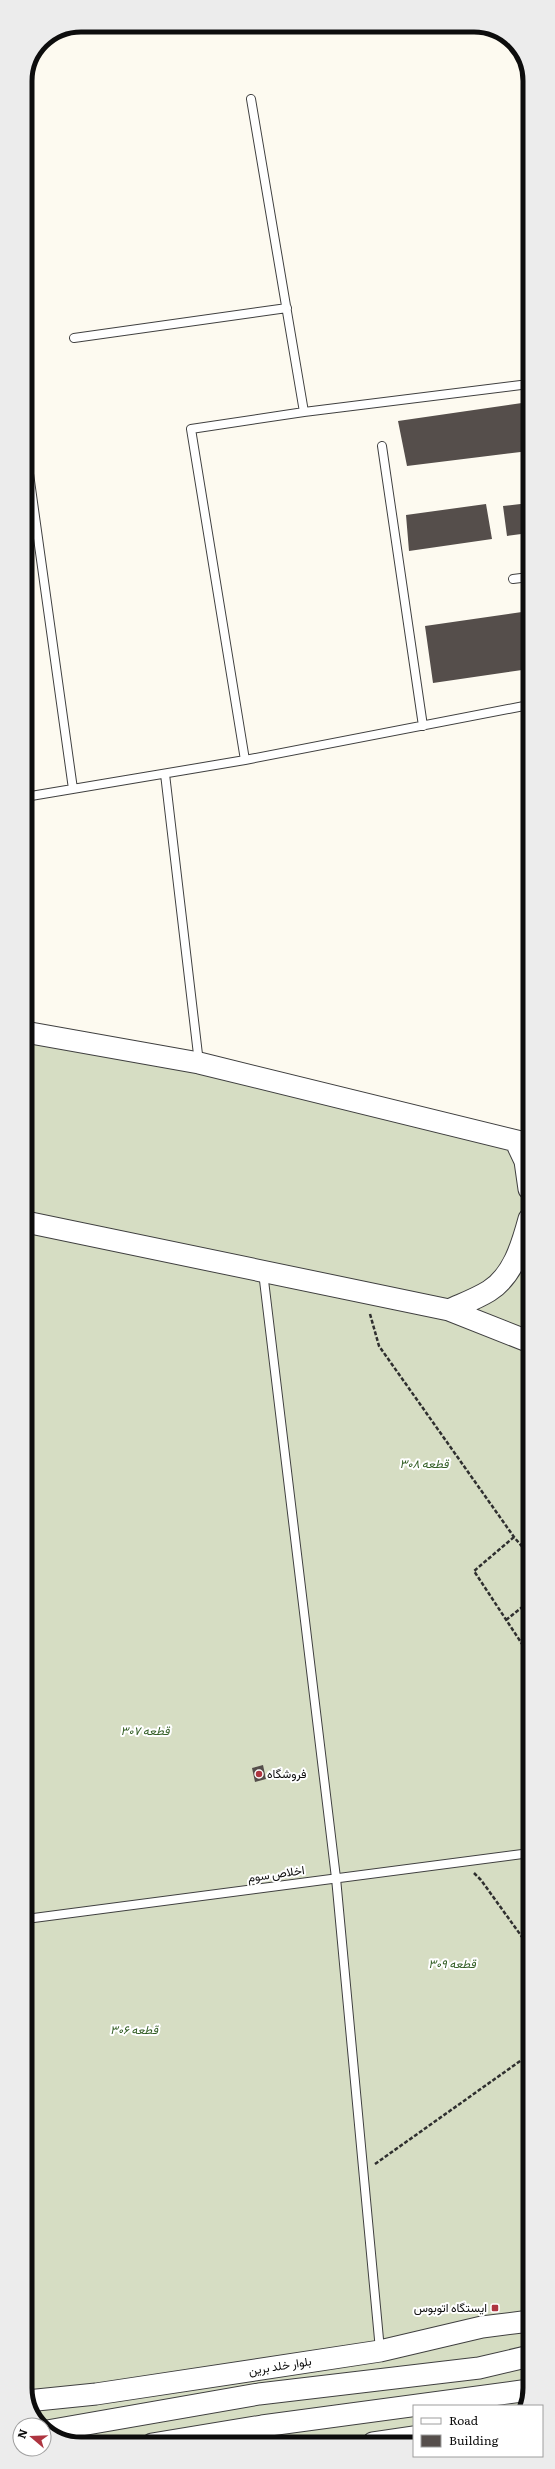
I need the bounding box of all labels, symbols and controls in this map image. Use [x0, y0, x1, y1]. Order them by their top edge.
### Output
park label: قطعه ۳۰۸ [400, 1454, 450, 1472]
park label: قطعه ۳۰۷ [121, 1721, 171, 1739]
place label: فروشگاه [267, 1764, 307, 1782]
marker: فروشگاه [254, 1769, 264, 1779]
street label: اخلاص سوم [246, 1860, 306, 1886]
park label: قطعه ۳۰۹ [428, 1954, 477, 1972]
park label: قطعه ۳۰۶ [110, 2020, 159, 2038]
place label: ایستگاه اتوبوس [414, 2298, 487, 2316]
marker: ایستگاه اتوبوس [490, 2303, 500, 2313]
street label: بلوار خلد برین [247, 2351, 313, 2379]
legend [413, 2405, 543, 2457]
text: Road [449, 2411, 479, 2429]
north arrow [12, 2417, 52, 2457]
text: N [13, 2426, 31, 2440]
text: Building [449, 2431, 499, 2449]

